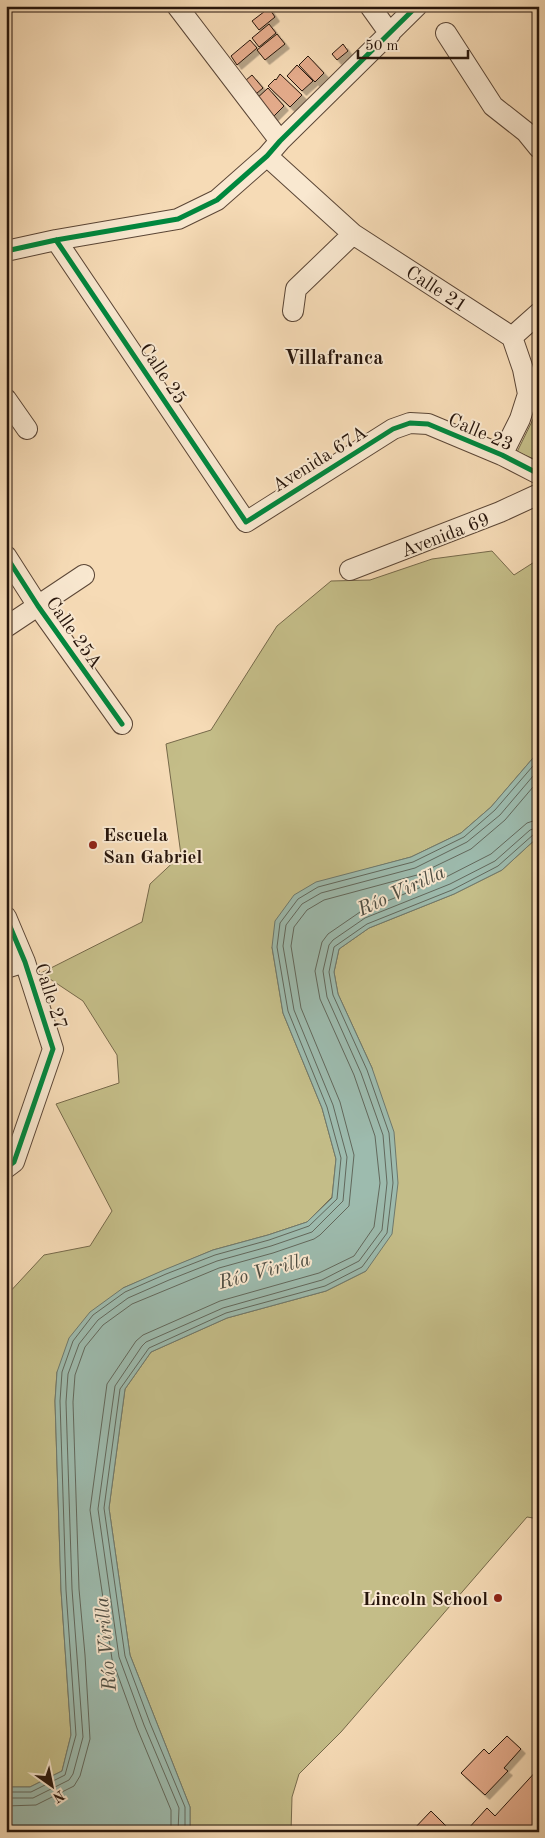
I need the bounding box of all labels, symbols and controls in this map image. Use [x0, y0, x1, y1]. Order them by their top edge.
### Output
scale bar [358, 28, 468, 60]
text: 50 m [365, 39, 399, 54]
street label: Calle 21 [402, 263, 470, 317]
street label: Calle 25 [135, 341, 189, 408]
district label: Villafranca [284, 349, 384, 369]
street label: Calle 23 [445, 411, 515, 455]
street label: Avenida 67A [270, 423, 371, 497]
street label: Avenida 69 [399, 511, 493, 562]
street label: Calle 25A [41, 594, 105, 673]
place label: Escuela San Gabriel [103, 827, 203, 868]
marker: Escuela San Gabriel [87, 839, 99, 851]
water label: Río Virilla [354, 863, 449, 921]
street label: Calle 27 [30, 961, 69, 1032]
water label: Río Virilla [215, 1250, 313, 1294]
place label: Lincoln School [363, 1591, 488, 1610]
marker: Lincoln School [492, 1592, 504, 1604]
water label: Río Virilla [93, 1596, 121, 1693]
north arrow [28, 1760, 78, 1810]
text: N [50, 1787, 67, 1805]

